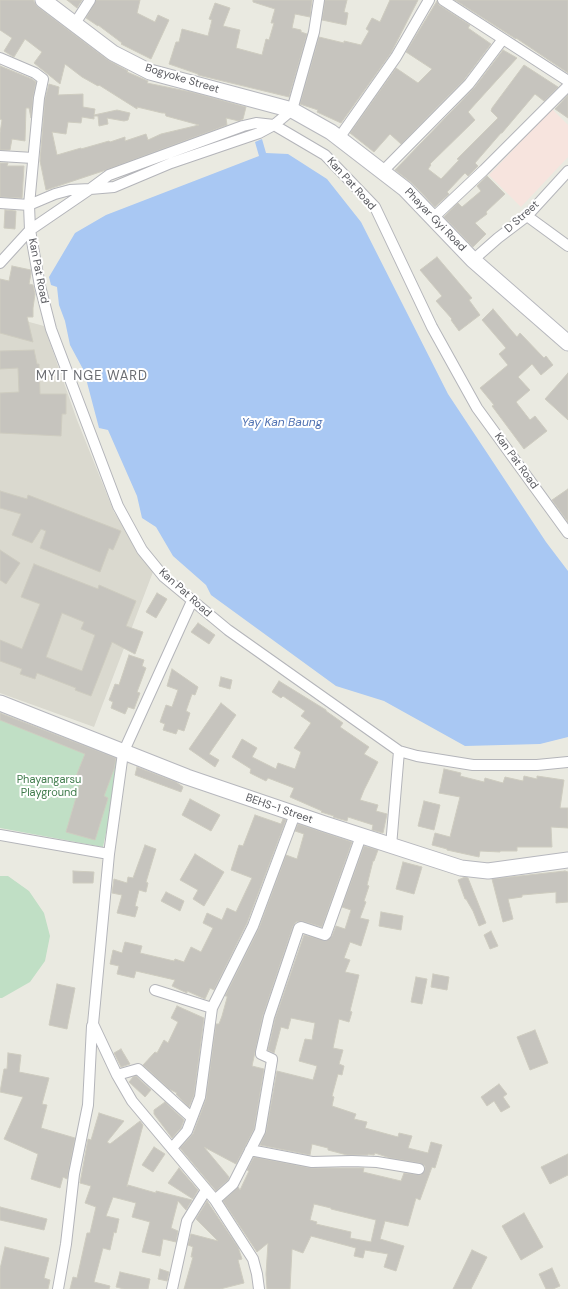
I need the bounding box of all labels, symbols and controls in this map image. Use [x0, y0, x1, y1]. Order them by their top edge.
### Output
street label: Bogyoke Street [143, 61, 221, 97]
street label: Kan Pat Road [324, 155, 378, 213]
street label: Phayar Gyi Road [401, 186, 469, 254]
street label: D Street [502, 198, 542, 236]
street label: Kan Pat Road [25, 237, 51, 305]
district label: MYIT NGE WARD [36, 369, 148, 385]
water label: Yay Kan Baung [242, 416, 322, 430]
street label: Kan Pat Road [491, 430, 541, 492]
street label: Kan Pat Road [156, 566, 214, 620]
park label: Phayangarsu Playground [17, 773, 81, 799]
street label: BEHS-1 Street [244, 791, 314, 827]

